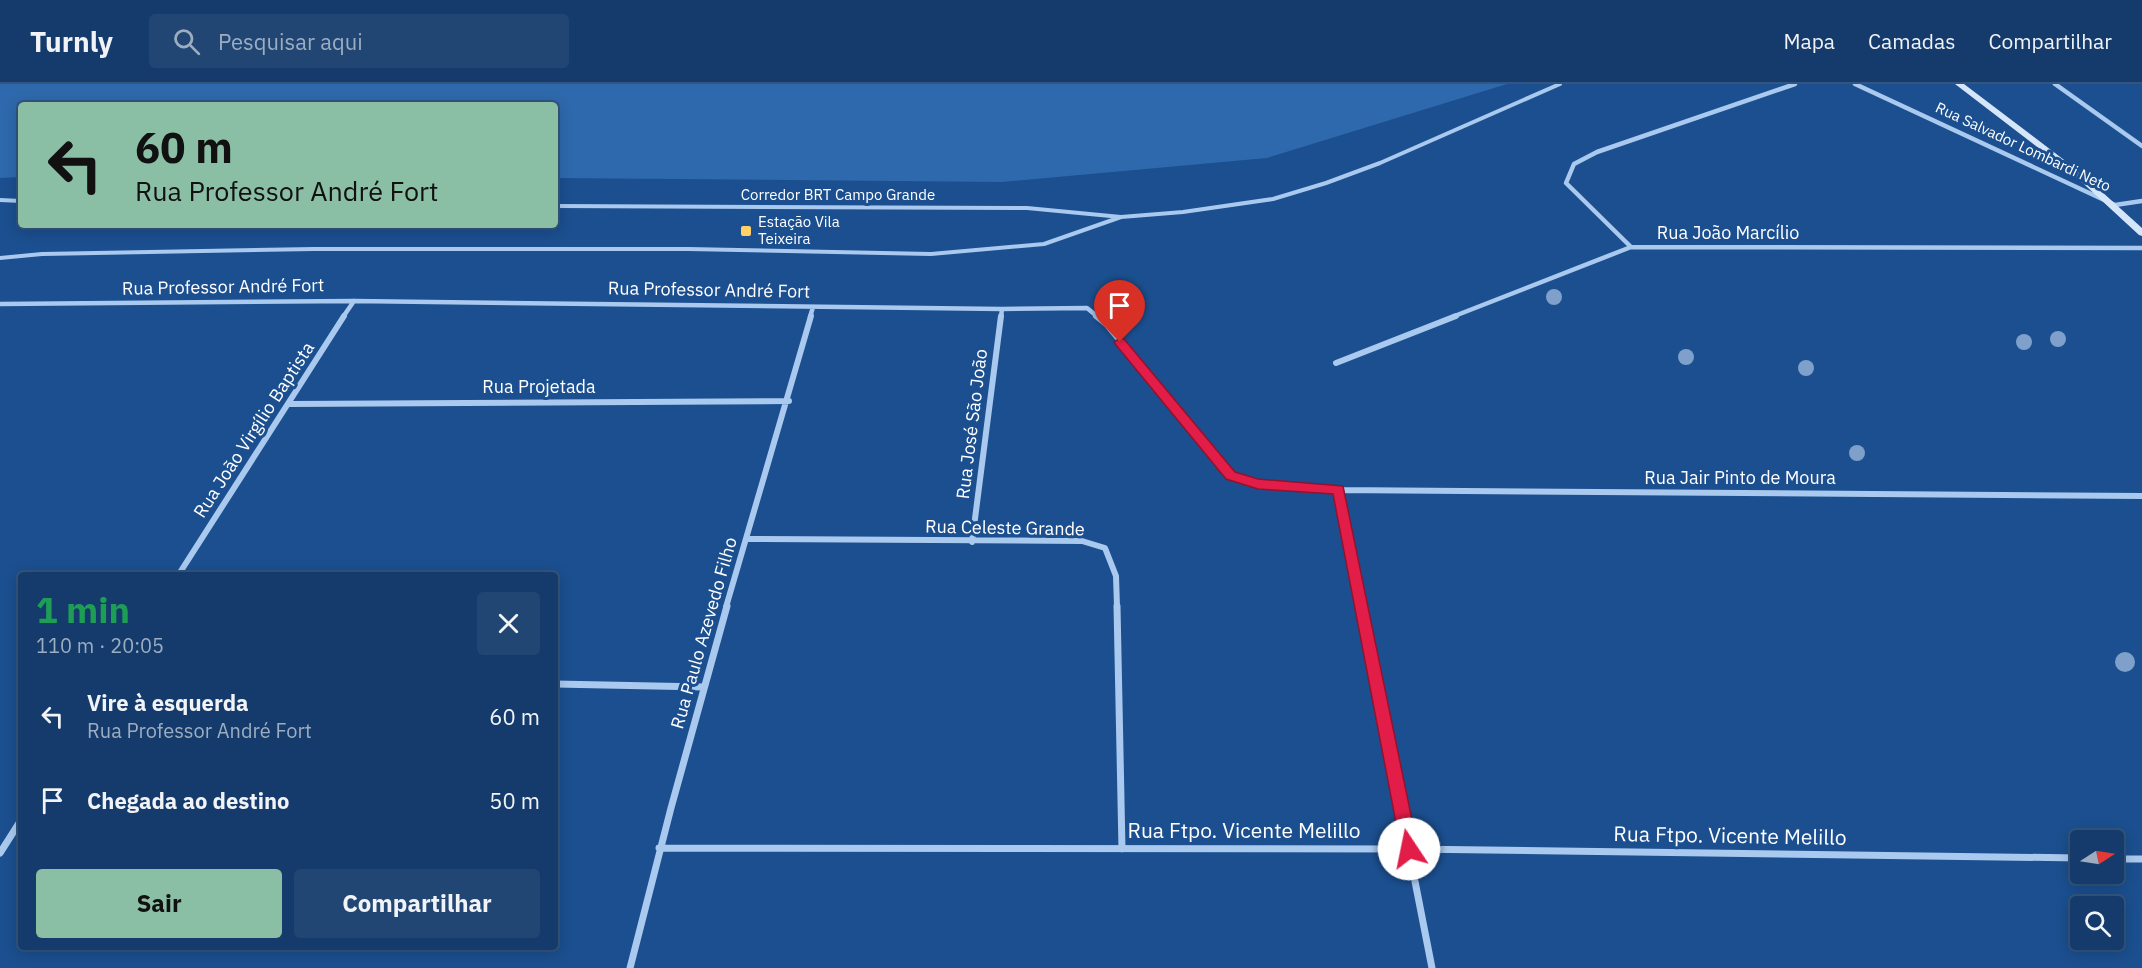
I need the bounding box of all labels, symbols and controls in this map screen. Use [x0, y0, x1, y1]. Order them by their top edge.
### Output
search box [149, 14, 569, 68]
text: Turnly [30, 23, 113, 60]
icon: search [170, 25, 203, 58]
text: Pesquisar aqui [218, 27, 363, 56]
text: Mapa [1783, 27, 1835, 55]
text: Camadas [1868, 27, 1955, 55]
text: Compartilhar [1988, 27, 2112, 55]
street label: Rua Salvador Lombardi Neto [1933, 98, 2114, 196]
text: 60 m [135, 120, 233, 175]
icon: left [36, 126, 114, 204]
text: Rua Professor André Fort [135, 173, 439, 208]
street label: Corredor BRT Campo Grande [741, 185, 935, 204]
place label: Estação Vila Teixeira [758, 212, 840, 248]
street label: Rua João Marcílio [1657, 221, 1799, 244]
marker: Estação Vila Teixeira [739, 224, 753, 238]
street label: Rua Professor André Fort [122, 273, 324, 300]
street label: Rua Professor André Fort [608, 276, 810, 303]
pin [1094, 280, 1145, 342]
icon: arrive [1103, 289, 1136, 322]
street label: Rua João Virgílio Baptista [188, 337, 319, 522]
street label: Rua José São João [951, 348, 992, 500]
street label: Rua Projetada [482, 375, 596, 398]
street label: Rua Jair Pinto de Moura [1644, 466, 1836, 489]
street label: Rua Celeste Grande [925, 515, 1085, 540]
street label: Rua Paulo Azevedo Filho [665, 534, 742, 731]
text: 1 min [36, 586, 130, 633]
button: close [477, 592, 540, 655]
text: 110 m · 20:05 [36, 632, 164, 659]
text: Vire à esquerda [87, 688, 249, 717]
icon: left [36, 700, 69, 733]
text: 60 m [489, 702, 540, 731]
text: Rua Professor André Fort [87, 717, 312, 744]
icon: arrive [36, 784, 69, 817]
text: Chegada ao destino [87, 786, 290, 815]
text: 50 m [489, 786, 540, 815]
street label: Rua Ftpo. Vicente Melillo [1127, 816, 1361, 844]
position arrow [1377, 817, 1441, 881]
street label: Rua Ftpo. Vicente Melillo [1613, 819, 1847, 851]
north arrow [2070, 830, 2124, 884]
map controls [2070, 830, 2124, 950]
button: Sair [36, 869, 282, 938]
button: Compartilhar [294, 869, 540, 938]
button: search [2070, 896, 2124, 950]

